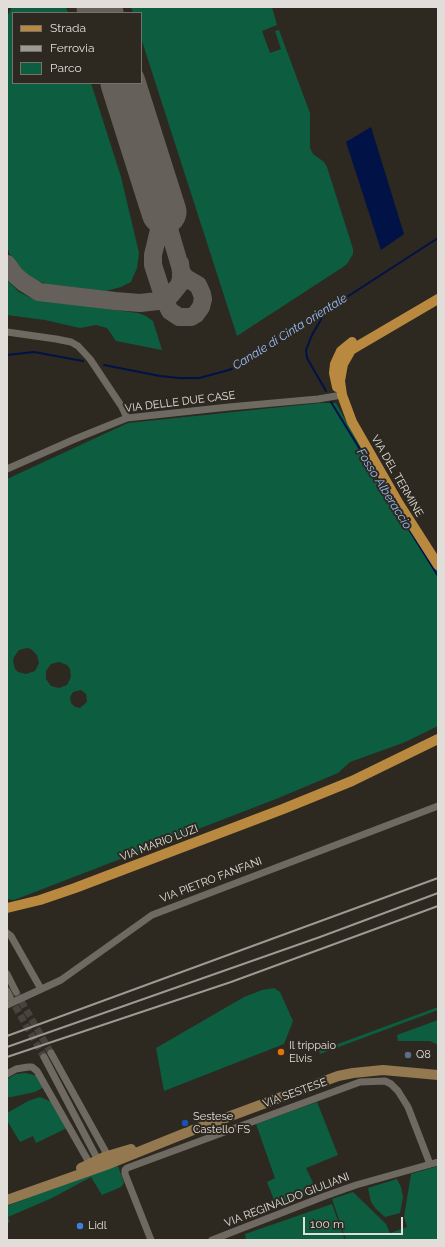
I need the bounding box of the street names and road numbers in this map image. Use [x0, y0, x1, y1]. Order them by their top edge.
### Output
street label: VIA DELLE DUE CASE [124, 389, 236, 415]
street label: VIA DEL TERMINE [368, 433, 426, 519]
street label: VIA MARIO LUZI [118, 822, 200, 864]
street label: VIA PIETRO FANFANI [158, 855, 264, 905]
street label: VIA SESTESE [261, 1075, 329, 1111]
street label: VIA REGINALDO GIULIANI [223, 1170, 351, 1230]

